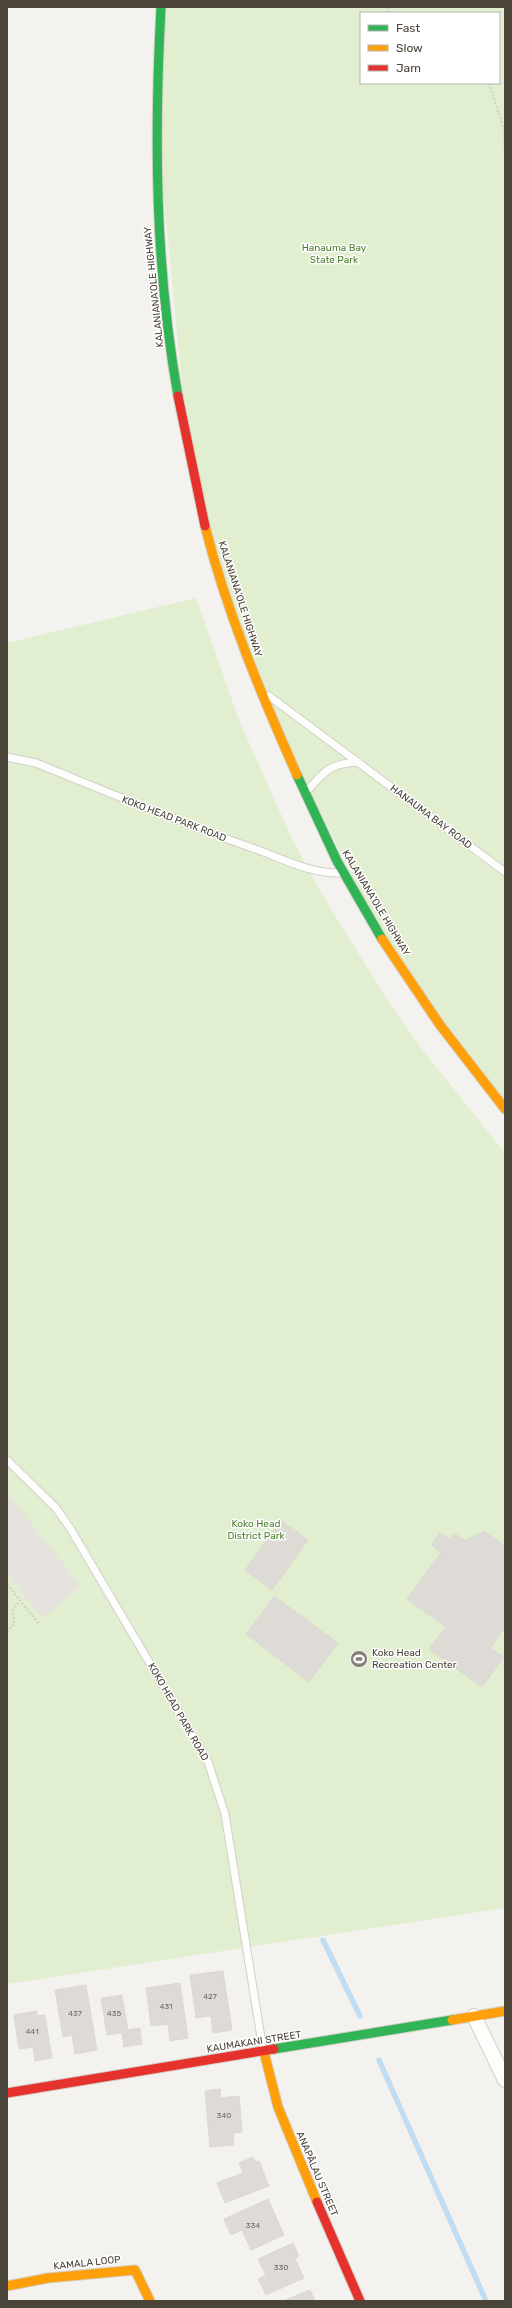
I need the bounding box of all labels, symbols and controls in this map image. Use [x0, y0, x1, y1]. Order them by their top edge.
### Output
legend [360, 12, 500, 84]
text: Fast [396, 21, 420, 35]
text: Slow [396, 41, 423, 55]
text: Jam [396, 61, 421, 75]
street label: KALANIANA’OLE HIGHWAY [142, 225, 166, 348]
park label: Hanauma Bay State Park [302, 242, 367, 266]
street label: KALANIANA’OLE HIGHWAY [216, 539, 265, 659]
street label: HANAUMA BAY ROAD [388, 782, 474, 852]
street label: KOKO HEAD PARK ROAD [120, 794, 228, 845]
street label: KALANIANA’OLE HIGHWAY [340, 848, 413, 959]
park label: Koko Head District Park [227, 1518, 285, 1542]
place label: Koko Head Recreation Center [372, 1647, 457, 1671]
sports icon: Koko Head Recreation Center [349, 1649, 369, 1669]
street label: KOKO HEAD PARK ROAD [145, 1661, 211, 1763]
house number: 427 [203, 1992, 217, 2001]
house number: 431 [159, 2002, 173, 2011]
house number: 437 [68, 2009, 82, 2018]
house number: 435 [107, 2009, 122, 2018]
house number: 441 [25, 2027, 39, 2036]
street label: KAUMAKANI STREET [206, 2029, 302, 2055]
house number: 340 [217, 2111, 231, 2120]
street label: ANAPĀLAU STREET [294, 2130, 340, 2218]
house number: 334 [246, 2221, 260, 2230]
street label: KAMALA LOOP [53, 2253, 122, 2272]
house number: 330 [274, 2263, 288, 2272]

